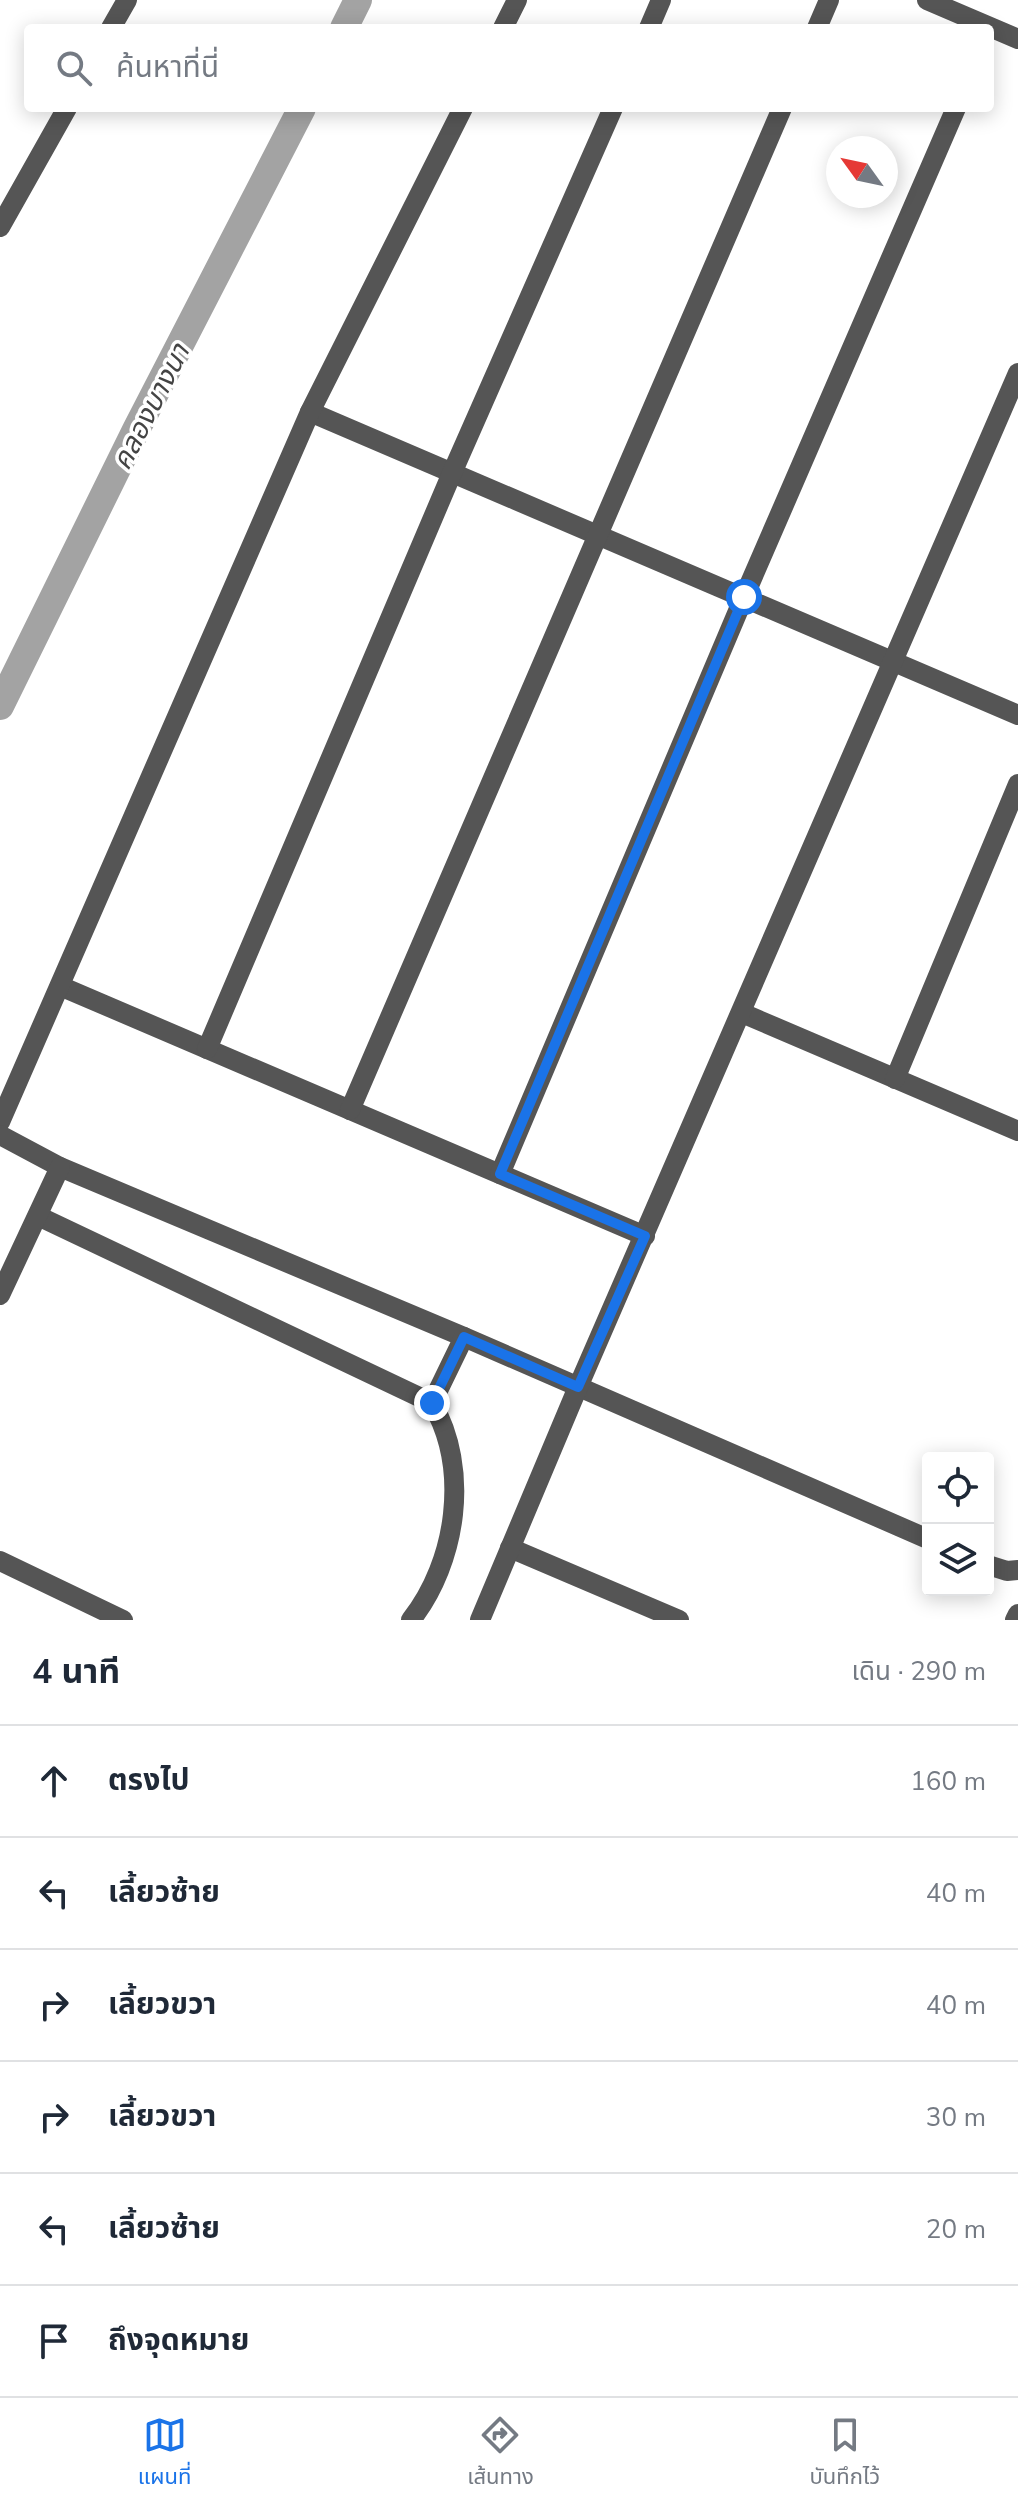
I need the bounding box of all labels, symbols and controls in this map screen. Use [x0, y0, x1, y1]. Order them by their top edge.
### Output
search box [24, 24, 994, 112]
icon: search [52, 46, 96, 90]
text: ค้นหาที่นี่ [116, 47, 219, 88]
north arrow [826, 136, 898, 208]
water label: คลองบางนา [103, 336, 200, 476]
route start [726, 579, 762, 615]
route end [414, 1385, 450, 1421]
map controls [922, 1452, 994, 1596]
button: locate [922, 1452, 994, 1524]
button: layers [922, 1524, 994, 1596]
text: 4 นาที [32, 1649, 120, 1695]
text: เดิน · 290 m [852, 1654, 986, 1689]
icon: ahead [32, 1759, 76, 1803]
text: ตรงไป [108, 1760, 190, 1801]
text: 160 m [910, 1764, 986, 1799]
icon: left [32, 1871, 76, 1915]
text: เลี้ยวซ้าย [108, 1872, 220, 1913]
text: 40 m [926, 1876, 986, 1911]
icon: right [32, 1983, 76, 2027]
text: เลี้ยวขวา [108, 1984, 216, 2025]
text: 40 m [926, 1988, 986, 2023]
icon: right [32, 2095, 76, 2139]
text: เลี้ยวขวา [108, 2096, 216, 2137]
text: 30 m [926, 2100, 986, 2135]
icon: left [32, 2207, 76, 2251]
text: เลี้ยวซ้าย [108, 2208, 220, 2249]
text: 20 m [926, 2212, 986, 2247]
icon: arrive [32, 2319, 76, 2363]
text: ถึงจุดหมาย [108, 2320, 249, 2361]
tab: แผนที่ [138, 2413, 192, 2494]
tab: เส้นทาง [467, 2413, 534, 2494]
tab: บันทึกไว้ [809, 2413, 880, 2494]

